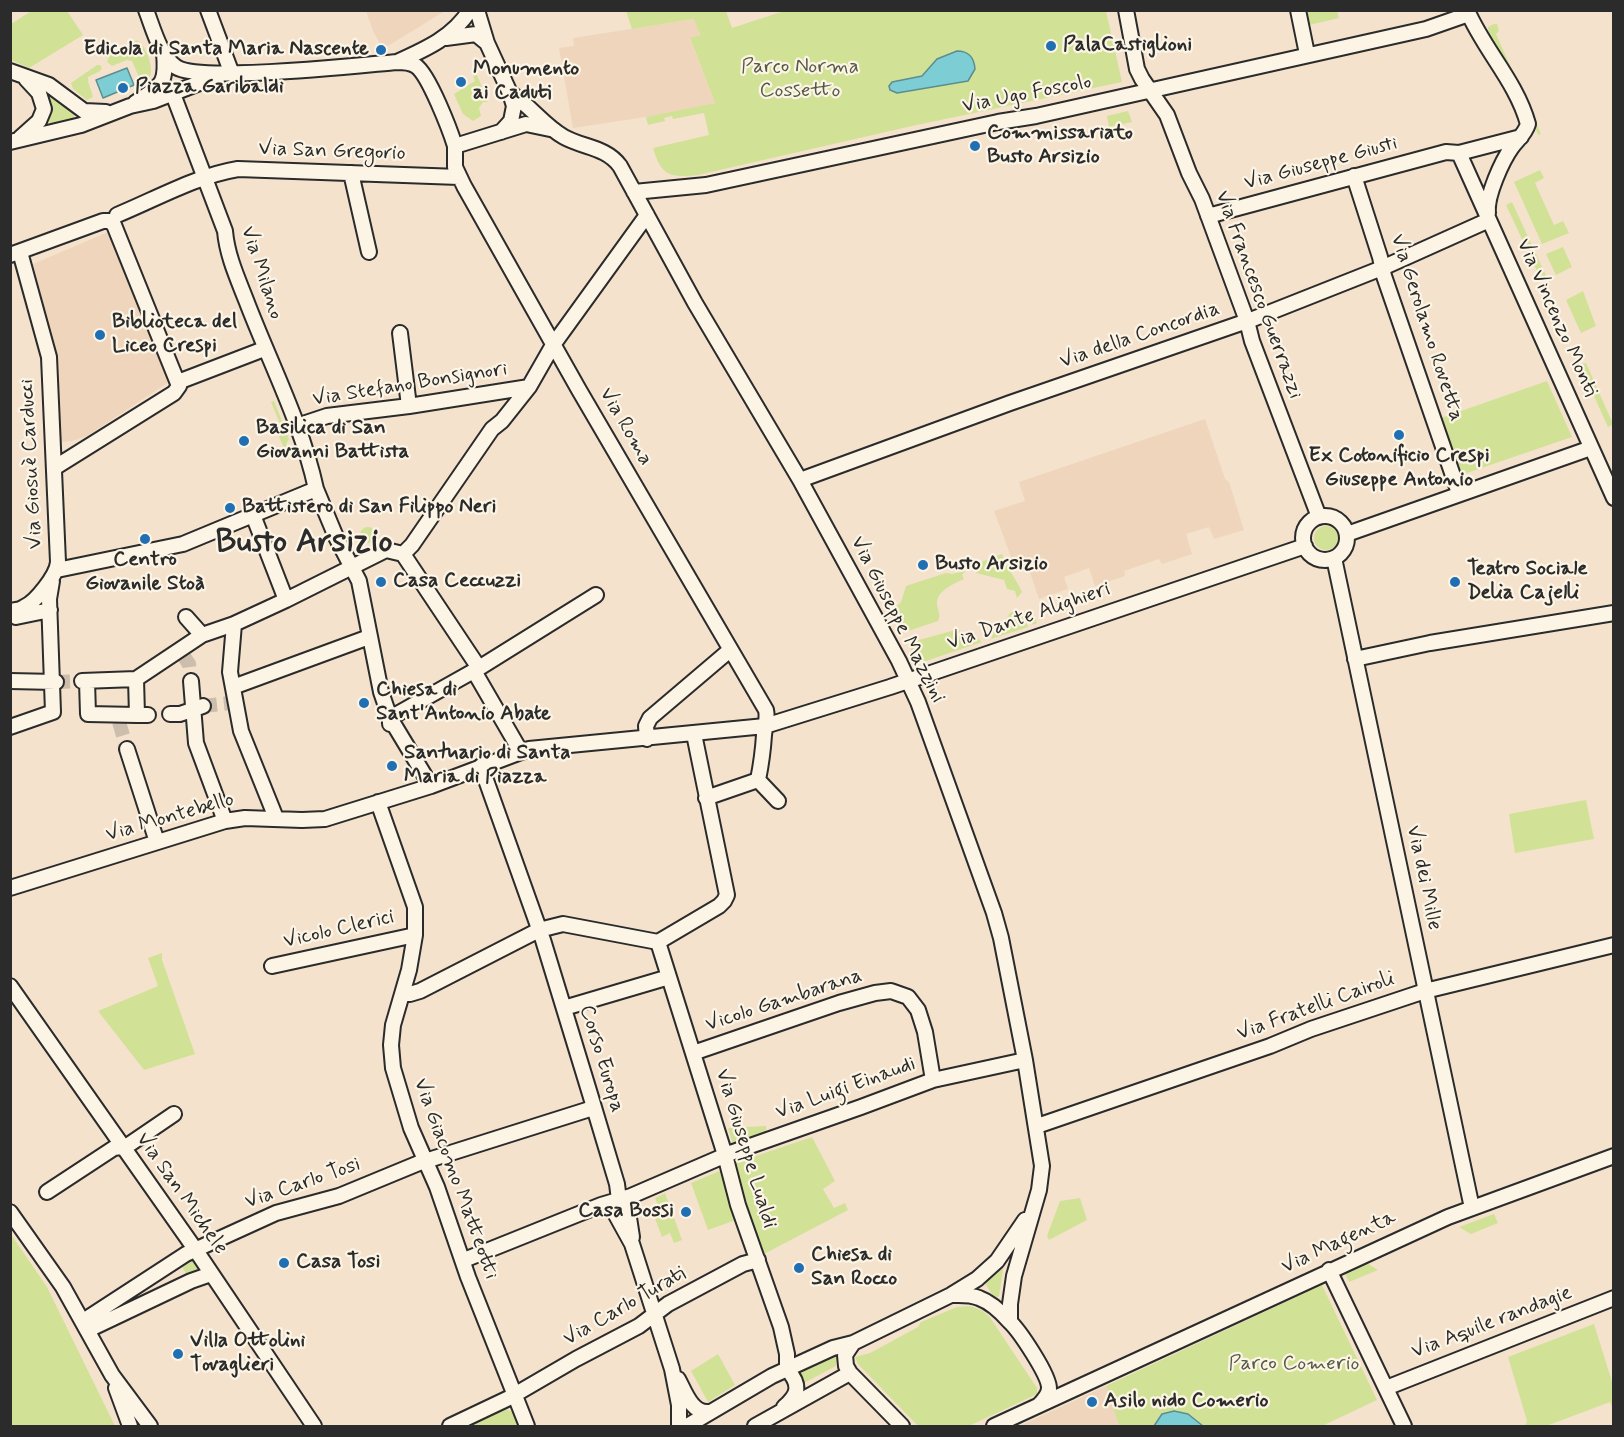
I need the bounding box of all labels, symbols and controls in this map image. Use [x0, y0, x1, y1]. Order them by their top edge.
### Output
place label: PalaCastiglioni [1063, 33, 1192, 59]
place label: Edicola di Santa Maria Nascente [83, 37, 369, 63]
marker: PalaCastiglioni [1044, 39, 1058, 53]
marker: Edicola di Santa Maria Nascente [374, 43, 388, 57]
park label: Parco Norma Cossetto [741, 55, 859, 105]
place label: Monumento ai Caduti [473, 57, 579, 107]
street label: Via Ugo Foscolo [960, 70, 1094, 120]
place label: Piazza Garibaldi [135, 75, 284, 101]
marker: Monumento ai Caduti [454, 75, 468, 89]
marker: Piazza Garibaldi [116, 81, 130, 95]
place label: Commissariato Busto Arsizio [987, 121, 1133, 171]
street label: Via Giuseppe Giusti [1242, 131, 1400, 197]
street label: Via San Gregorio [258, 137, 406, 167]
marker: Commissariato Busto Arsizio [968, 139, 982, 153]
street label: Via Francesco Guerrazzi [1209, 187, 1307, 403]
street label: Via Milano [234, 223, 288, 323]
street label: Via Gerolamo Rovetta [1384, 231, 1468, 425]
street label: Via Vincenzo Monti [1510, 235, 1602, 401]
street label: Via della Concordia [1057, 297, 1223, 375]
place label: Biblioteca del Liceo Crespi [112, 310, 237, 360]
marker: Biblioteca del Liceo Crespi [93, 328, 107, 342]
street label: Via Stefano Bonsignori [311, 357, 509, 413]
street label: Via Giosuè Carducci [15, 378, 49, 550]
street label: Via Roma [593, 384, 657, 470]
place label: Basilica di San Giovanni Battista [256, 416, 409, 466]
marker: Ex Cotonificio Crespi Giuseppe Antonio [1392, 428, 1406, 442]
marker: Basilica di San Giovanni Battista [237, 434, 251, 448]
place label: Ex Cotonificio Crespi Giuseppe Antonio [1308, 444, 1490, 494]
place label: Battistero di San Filippo Neri [242, 495, 496, 521]
marker: Battistero di San Filippo Neri [223, 501, 237, 515]
district label: Busto Arsizio [216, 524, 392, 564]
marker: Centro Giovanile Stoà [138, 532, 152, 546]
street label: Via Giuseppe Mazzini [844, 532, 950, 708]
place label: Centro Giovanile Stoà [85, 548, 205, 598]
place label: Busto Arsizio [935, 552, 1048, 578]
place label: Teatro Sociale Delia Cajelli [1467, 557, 1588, 607]
marker: Busto Arsizio [916, 558, 930, 572]
place label: Casa Ceccuzzi [393, 569, 521, 595]
marker: Casa Ceccuzzi [374, 575, 388, 589]
marker: Teatro Sociale Delia Cajelli [1448, 575, 1462, 589]
street label: Via Dante Alighieri [944, 577, 1114, 657]
place label: Chiesa di Sant'Antonio Abate [376, 678, 551, 728]
marker: Chiesa di Sant'Antonio Abate [357, 696, 371, 710]
place label: Santuario di Santa Maria di Piazza [404, 741, 570, 791]
marker: Santuario di Santa Maria di Piazza [385, 759, 399, 773]
street label: Via Montebello [103, 788, 237, 848]
street label: Via dei Mille [1400, 823, 1446, 933]
street label: Vicolo Clerici [281, 905, 397, 955]
street label: Vicolo Gambarana [702, 964, 866, 1038]
street label: Via Fratelli Cairoli [1234, 967, 1398, 1047]
street label: Corso Europa [573, 1002, 629, 1116]
street label: Via Luigi Einaudi [773, 1052, 919, 1126]
street label: Via Giuseppe Lualdi [709, 1066, 781, 1232]
street label: Via Giacomo Matteotti [407, 1075, 503, 1283]
street label: Via San Michele [129, 1128, 233, 1260]
street label: Via Carlo Tosi [242, 1152, 364, 1216]
place label: Casa Bossi [578, 1199, 674, 1225]
marker: Casa Bossi [679, 1205, 693, 1219]
street label: Via Magenta [1278, 1206, 1400, 1280]
place label: Chiesa di San Rocco [811, 1243, 897, 1293]
place label: Casa Tosi [296, 1250, 380, 1276]
marker: Casa Tosi [277, 1256, 291, 1270]
marker: Chiesa di San Rocco [792, 1261, 806, 1275]
street label: Via Carlo Turati [559, 1262, 691, 1352]
street label: Via Aquile randagie [1408, 1281, 1576, 1365]
place label: Villa Ottolini Tovaglieri [190, 1329, 305, 1379]
marker: Villa Ottolini Tovaglieri [171, 1347, 185, 1361]
park label: Parco Comerio [1229, 1352, 1359, 1378]
place label: Asilo nido Comerio [1104, 1389, 1269, 1415]
marker: Asilo nido Comerio [1085, 1395, 1099, 1409]

